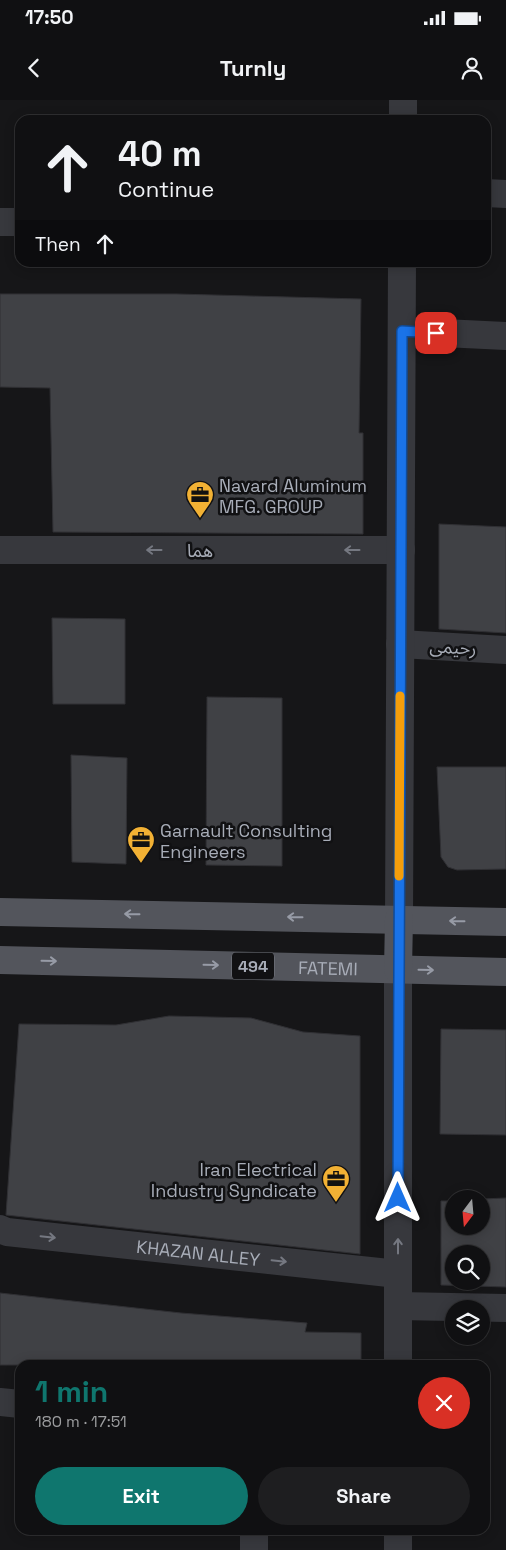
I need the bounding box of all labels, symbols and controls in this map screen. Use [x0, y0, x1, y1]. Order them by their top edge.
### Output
text: 17:50 [25, 5, 74, 30]
icon: back [20, 54, 48, 82]
text: Turnly [220, 54, 286, 82]
icon: person [458, 54, 486, 82]
text: 40 m [118, 132, 202, 176]
icon: ahead [35, 135, 100, 200]
text: Continue [118, 175, 214, 203]
icon: ahead [91, 230, 119, 258]
text: Then [35, 232, 81, 257]
pin [415, 312, 457, 354]
icon: arrive [422, 319, 450, 347]
place label: Navard Aluminum MFG. GROUP [219, 474, 367, 518]
office icon: Navard Aluminum MFG. GROUP [185, 480, 215, 519]
street label: هما [187, 539, 213, 562]
one-way arrow [147, 545, 163, 555]
one-way arrow [344, 545, 360, 555]
street label: رحیمی [429, 634, 477, 660]
place label: Garnault Consulting Engineers [160, 819, 332, 863]
office icon: Garnault Consulting Engineers [126, 825, 156, 864]
one-way arrow [125, 909, 141, 919]
one-way arrow [287, 912, 304, 922]
one-way arrow [450, 917, 466, 926]
road number: 494 [232, 952, 274, 979]
one-way arrow [40, 956, 56, 966]
street label: FATEMI [298, 956, 358, 980]
one-way arrow [202, 960, 219, 970]
one-way arrow [418, 965, 434, 974]
place label: Iran Electrical Industry Syndicate [151, 1158, 317, 1202]
office icon: Iran Electrical Industry Syndicate [321, 1164, 351, 1203]
position arrow [371, 1171, 423, 1223]
north arrow [445, 1190, 490, 1235]
map controls [445, 1190, 490, 1345]
one-way arrow [40, 1232, 56, 1242]
street label: KHAZAN ALLEY [135, 1234, 261, 1271]
one-way arrow [393, 1239, 403, 1255]
button: search [445, 1245, 490, 1290]
one-way arrow [271, 1256, 287, 1266]
button: layers [445, 1300, 490, 1345]
text: 1 min [35, 1372, 108, 1411]
button: close [418, 1377, 470, 1429]
text: 180 m · 17:51 [35, 1411, 127, 1432]
button: Exit [35, 1467, 248, 1525]
button: Share [258, 1467, 470, 1525]

